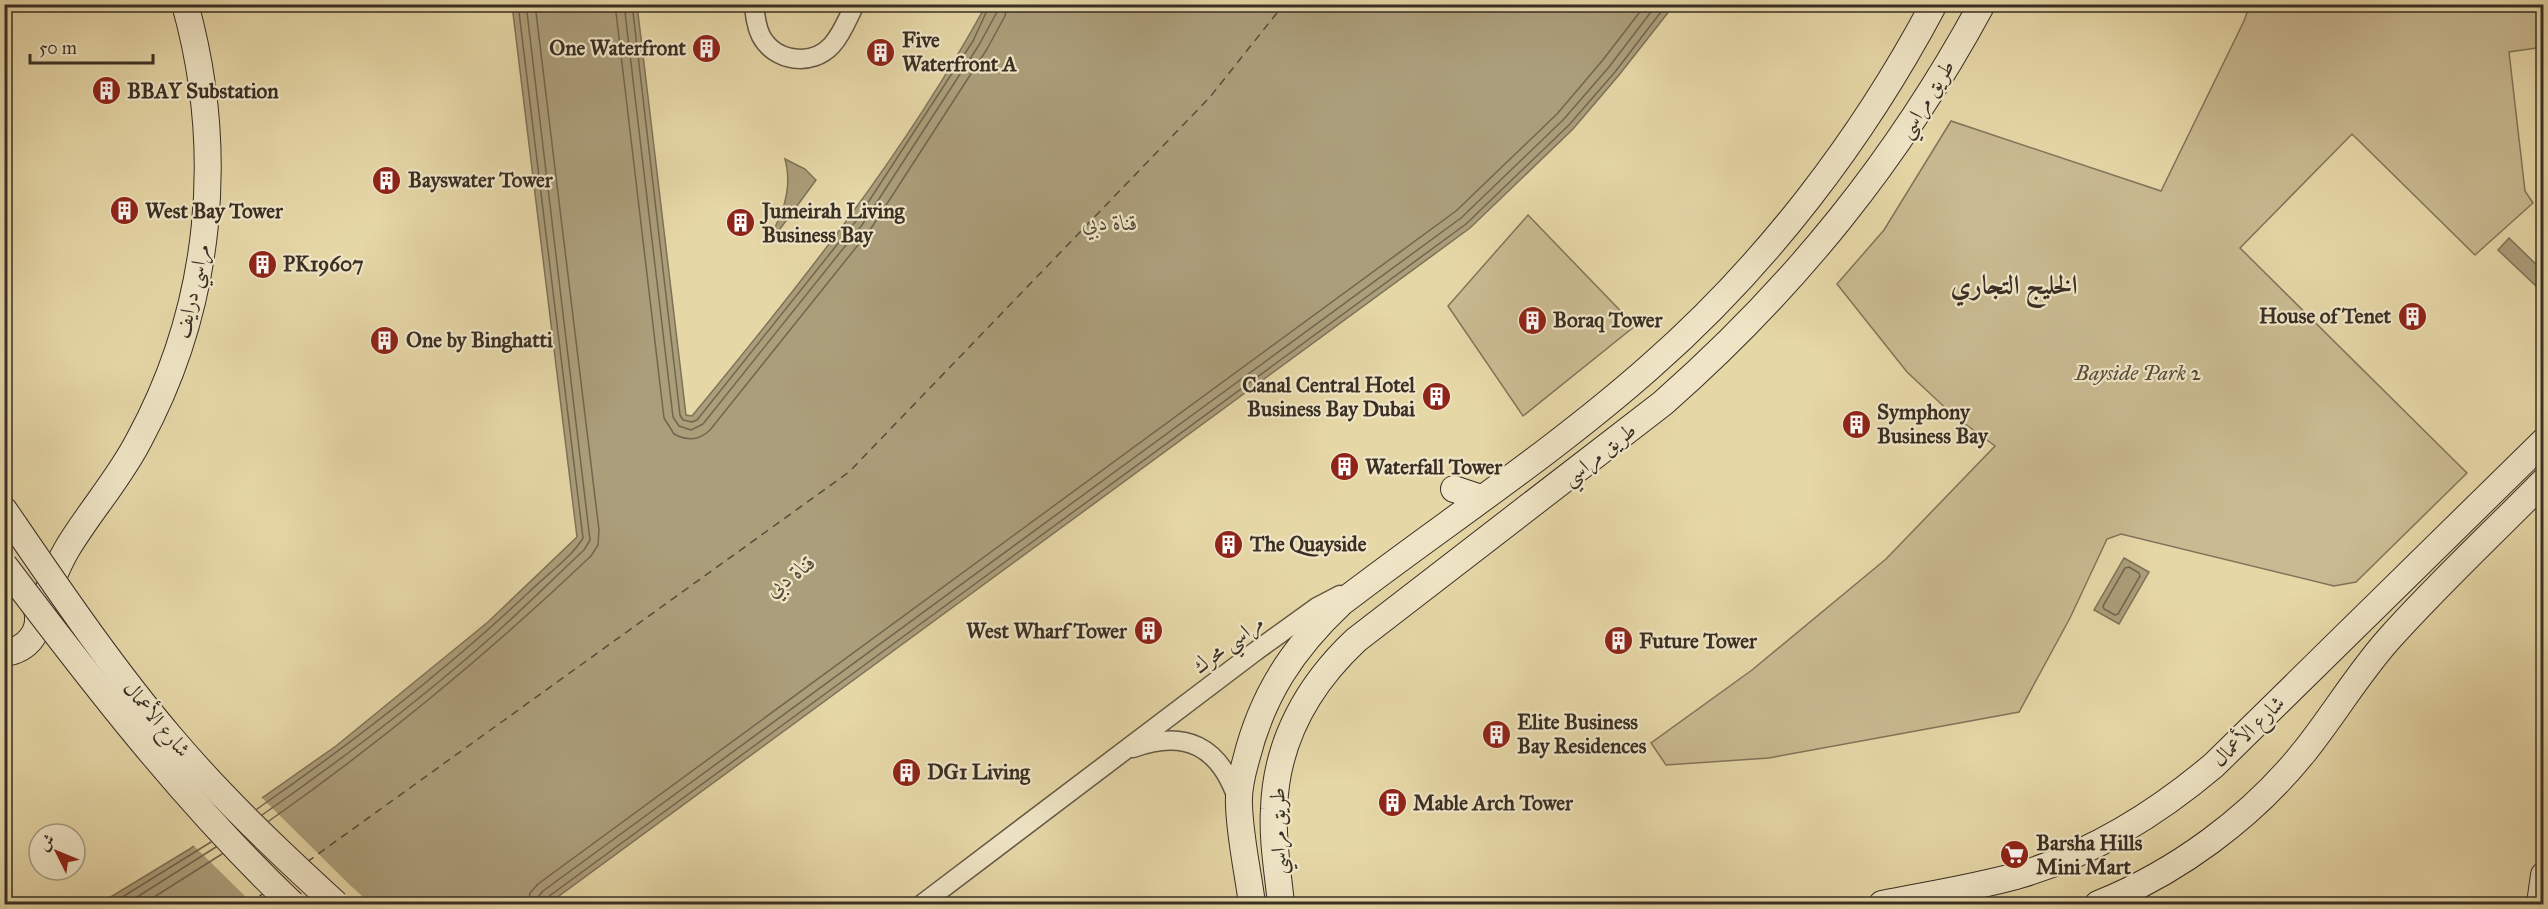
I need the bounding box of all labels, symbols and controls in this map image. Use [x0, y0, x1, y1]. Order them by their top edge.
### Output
scale bar [30, 27, 153, 65]
place label: Five Waterfront A [902, 27, 1018, 77]
building icon: One Waterfront [691, 32, 723, 64]
place label: One Waterfront [549, 35, 687, 61]
building icon: Five Waterfront A [865, 36, 897, 68]
text: 50 m [39, 37, 77, 59]
street label: طريق مراسي [1892, 55, 1966, 147]
building icon: BBAY Substation [90, 75, 122, 107]
place label: BBAY Substation [127, 78, 279, 104]
building icon: Bayswater Tower [371, 164, 403, 196]
place label: Bayswater Tower [408, 167, 554, 193]
building icon: West Bay Tower [108, 195, 140, 227]
place label: West Bay Tower [145, 198, 284, 224]
place label: Jumeirah Living Business Bay [759, 198, 906, 248]
building icon: Jumeirah Living Business Bay [725, 207, 757, 239]
water label: قناة دبي [1082, 209, 1138, 241]
street label: مراسي درايف [168, 241, 222, 342]
building icon: PK19607 [246, 248, 278, 280]
place label: PK19607 [283, 251, 364, 277]
district label: الخليج التجاري [1950, 268, 2078, 309]
building icon: House of Tenet [2396, 300, 2428, 332]
place label: House of Tenet [2259, 303, 2392, 329]
building icon: Boraq Tower [1516, 304, 1548, 336]
place label: Boraq Tower [1553, 307, 1663, 333]
building icon: One by Binghatti [369, 324, 401, 356]
place label: One by Binghatti [406, 327, 553, 353]
park label: Bayside Park 2 [2074, 360, 2202, 386]
place label: Canal Central Hotel Business Bay Dubai [1242, 372, 1416, 422]
building icon: Canal Central Hotel Business Bay Dubai [1420, 381, 1452, 413]
place label: Symphony Business Bay [1877, 399, 1989, 449]
building icon: Symphony Business Bay [1840, 408, 1872, 440]
street label: طريق مراسي [1557, 417, 1646, 497]
building icon: Waterfall Tower [1328, 451, 1360, 483]
place label: Waterfall Tower [1365, 454, 1503, 480]
building icon: The Quayside [1213, 528, 1245, 560]
place label: The Quayside [1249, 531, 1367, 557]
water label: قناة دبي [760, 548, 824, 607]
street label: مراسي محرك [1187, 609, 1273, 685]
building icon: West Wharf Tower [1132, 615, 1164, 647]
place label: West Wharf Tower [966, 618, 1128, 644]
building icon: Future Tower [1602, 625, 1634, 657]
place label: Future Tower [1639, 628, 1758, 654]
street label: شارع الأعمال [114, 674, 198, 766]
street label: شارع الأعمال [2205, 688, 2293, 776]
place label: Elite Business Bay Residences [1517, 709, 1647, 759]
building icon: Elite Business Bay Residences [1480, 718, 1512, 750]
building icon: DG1 Living [890, 756, 922, 788]
place label: DG1 Living [927, 759, 1031, 785]
street label: طريق مراسي [1264, 787, 1299, 875]
building icon: Mable Arch Tower [1376, 787, 1408, 819]
place label: Mable Arch Tower [1413, 790, 1574, 816]
north arrow [27, 822, 87, 882]
text: ش [34, 830, 59, 854]
place label: Barsha Hills Mini Mart [2036, 830, 2143, 880]
supermarket icon: Barsha Hills Mini Mart [1999, 839, 2031, 871]

